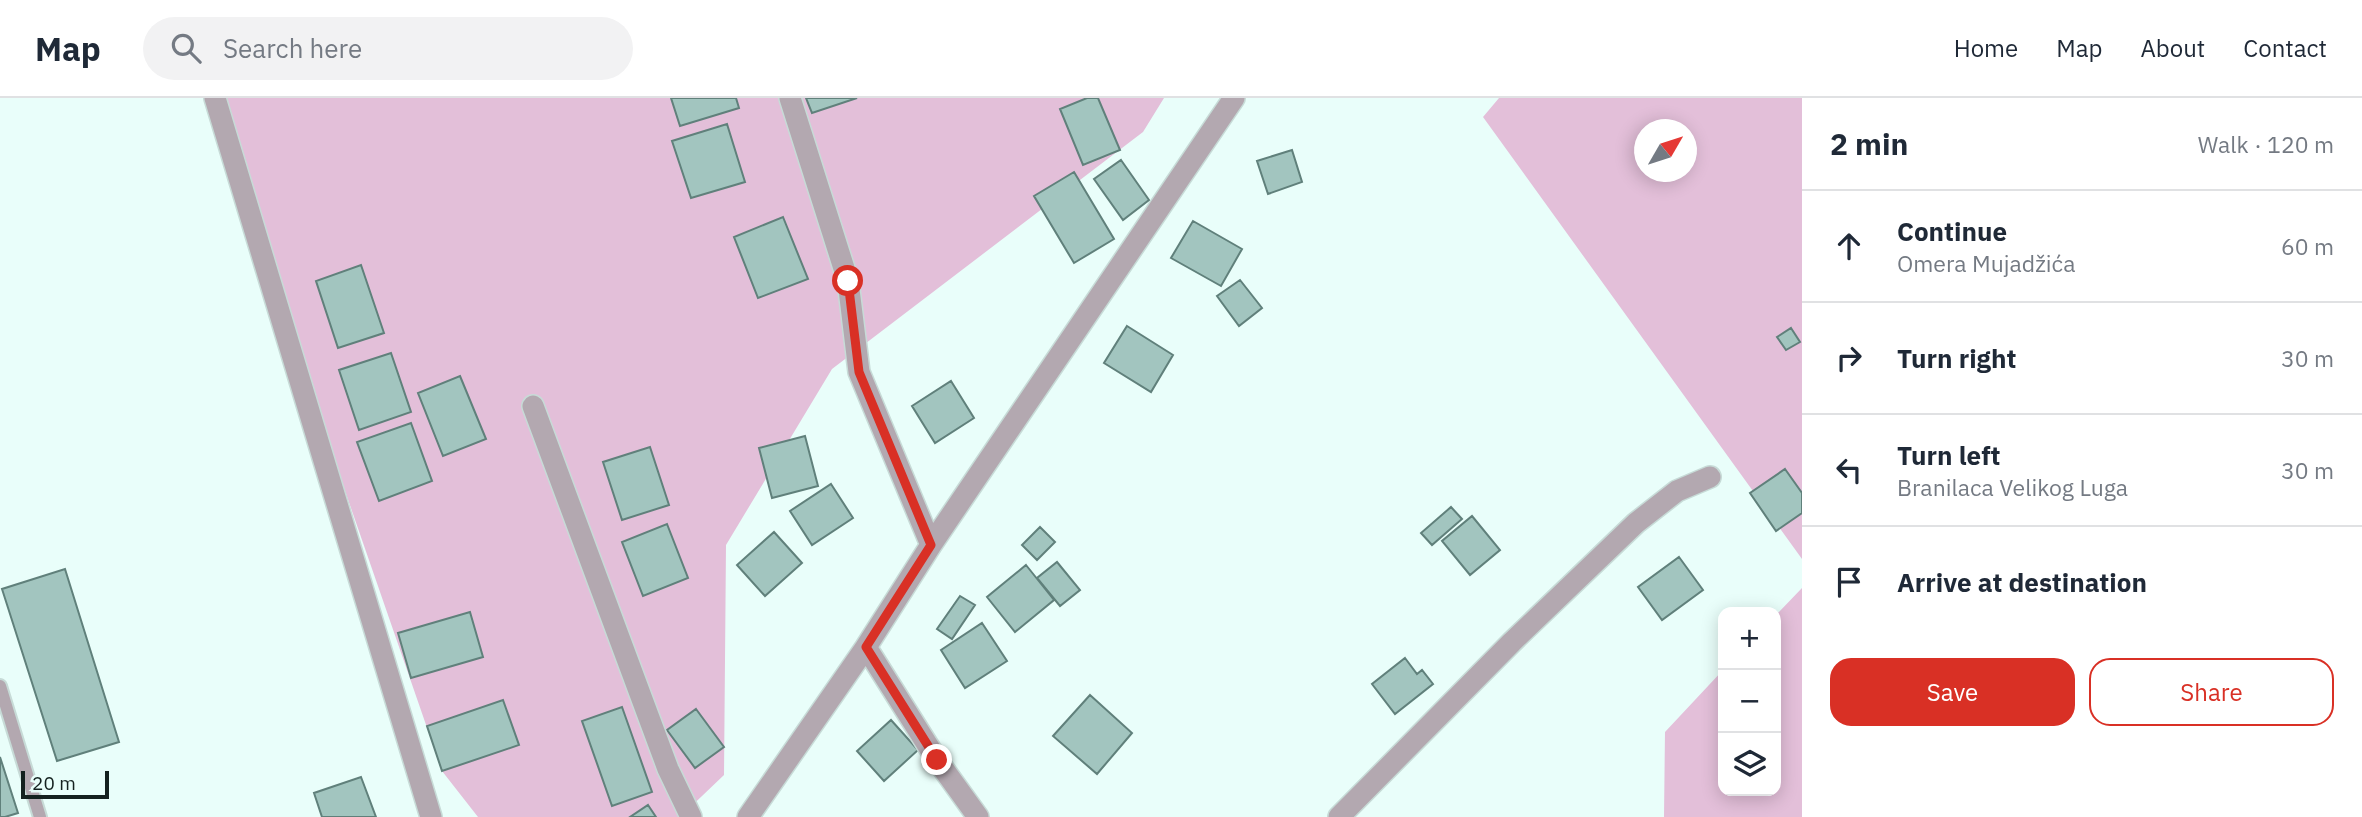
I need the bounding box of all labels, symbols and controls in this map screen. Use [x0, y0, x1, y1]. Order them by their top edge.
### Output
search box [143, 17, 633, 80]
text: Map [35, 27, 101, 70]
icon: search [167, 29, 205, 67]
text: Search here [223, 31, 362, 65]
text: Home [1954, 32, 2018, 64]
text: Map [2056, 32, 2102, 64]
text: About [2140, 32, 2205, 64]
text: Contact [2243, 32, 2327, 64]
north arrow [1634, 119, 1697, 182]
text: 2 min [1830, 124, 1908, 163]
text: Walk · 120 m [2198, 129, 2334, 159]
text: Continue [1897, 214, 2007, 248]
icon: ahead [1830, 227, 1868, 265]
text: 60 m [2281, 231, 2334, 261]
text: Omera Mujadžića [1897, 248, 2075, 278]
route start [832, 265, 863, 296]
icon: right [1830, 339, 1868, 377]
text: Turn right [1897, 341, 2016, 375]
text: 30 m [2281, 343, 2334, 373]
text: Turn left [1897, 438, 2000, 472]
icon: left [1830, 451, 1868, 489]
text: 30 m [2281, 455, 2334, 485]
text: Branilaca Velikog Luga [1897, 472, 2128, 502]
icon: arrive [1830, 563, 1868, 601]
text: Arrive at destination [1897, 565, 2147, 599]
map controls [1718, 607, 1781, 796]
button: + [1718, 607, 1781, 670]
button: Save [1830, 658, 2075, 726]
button: Share [2089, 658, 2334, 726]
button: − [1718, 670, 1781, 733]
button: layers [1718, 733, 1781, 796]
route end [921, 744, 952, 775]
scale bar [21, 768, 108, 800]
text: 20 m [32, 771, 76, 795]

